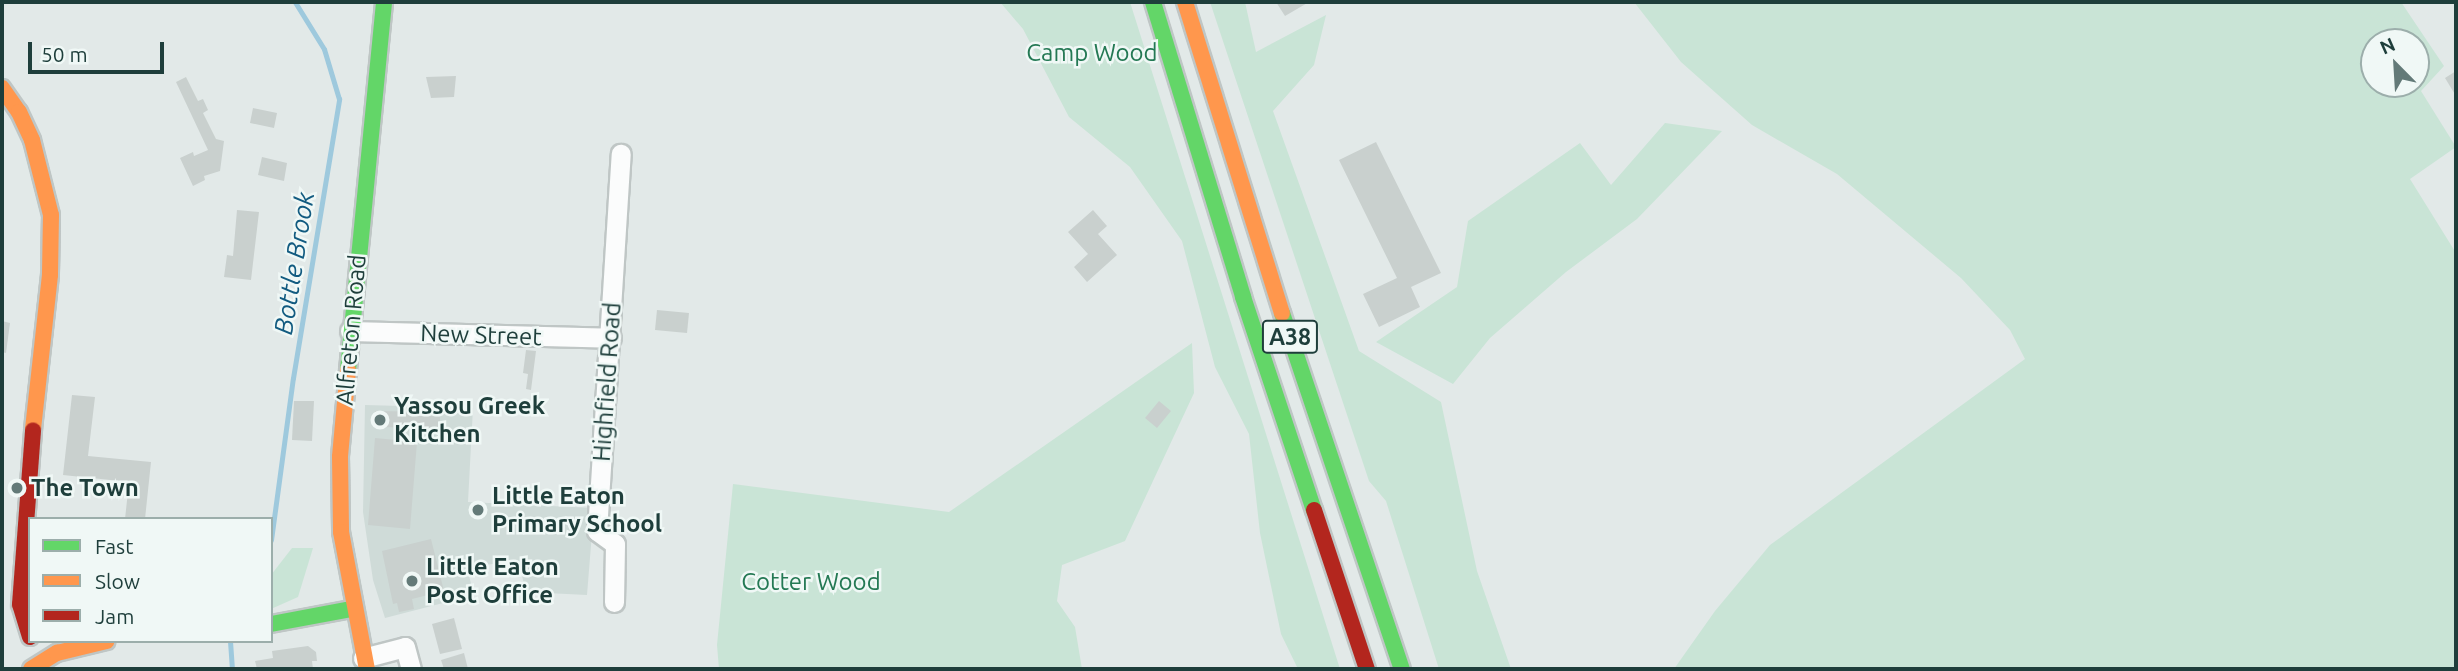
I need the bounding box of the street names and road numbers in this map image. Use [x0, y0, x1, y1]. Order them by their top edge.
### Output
street label: Alfreton Road [330, 253, 372, 407]
street label: Highfield Road [587, 301, 627, 463]
street label: New Street [420, 318, 542, 352]
road number: A38 [1260, 318, 1320, 356]

